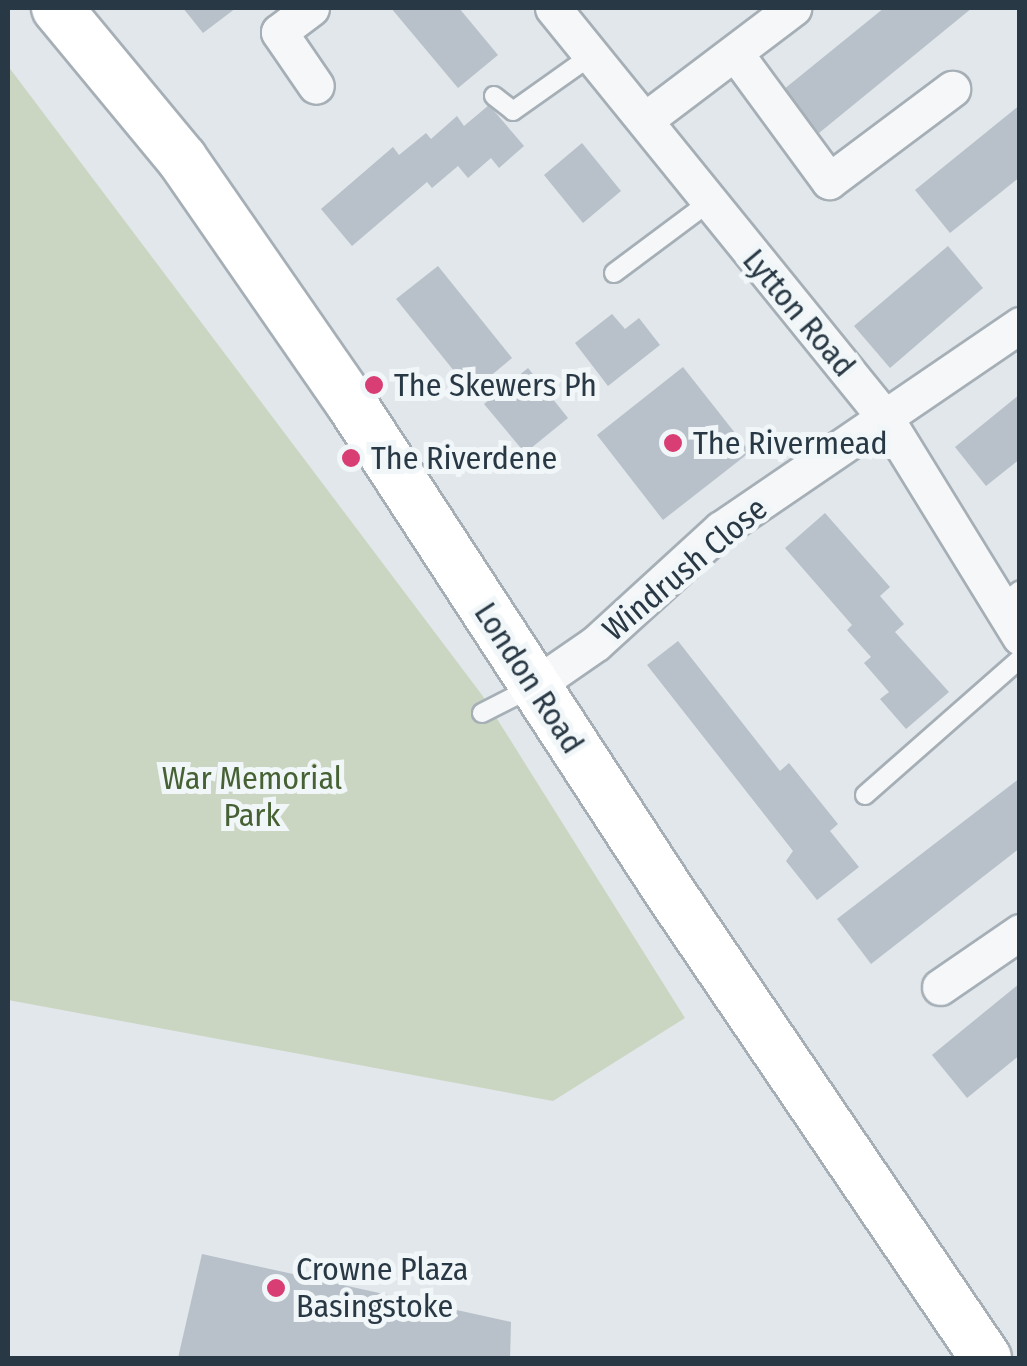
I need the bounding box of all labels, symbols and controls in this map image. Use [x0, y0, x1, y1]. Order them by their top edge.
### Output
street label: Lytton Road [735, 242, 863, 384]
place label: The Skewers Ph [394, 366, 597, 404]
marker: The Skewers Ph [363, 374, 385, 396]
place label: The Rivermead [693, 424, 888, 462]
marker: The Rivermead [662, 432, 684, 454]
place label: The Riverdene [371, 439, 557, 477]
marker: The Riverdene [340, 447, 362, 469]
street label: Windrush Close [595, 489, 775, 649]
street label: London Road [466, 595, 592, 761]
park label: War Memorial Park [162, 760, 342, 835]
place label: Crowne Plaza Basingstoke [296, 1251, 468, 1326]
marker: Crowne Plaza Basingstoke [265, 1277, 287, 1299]

